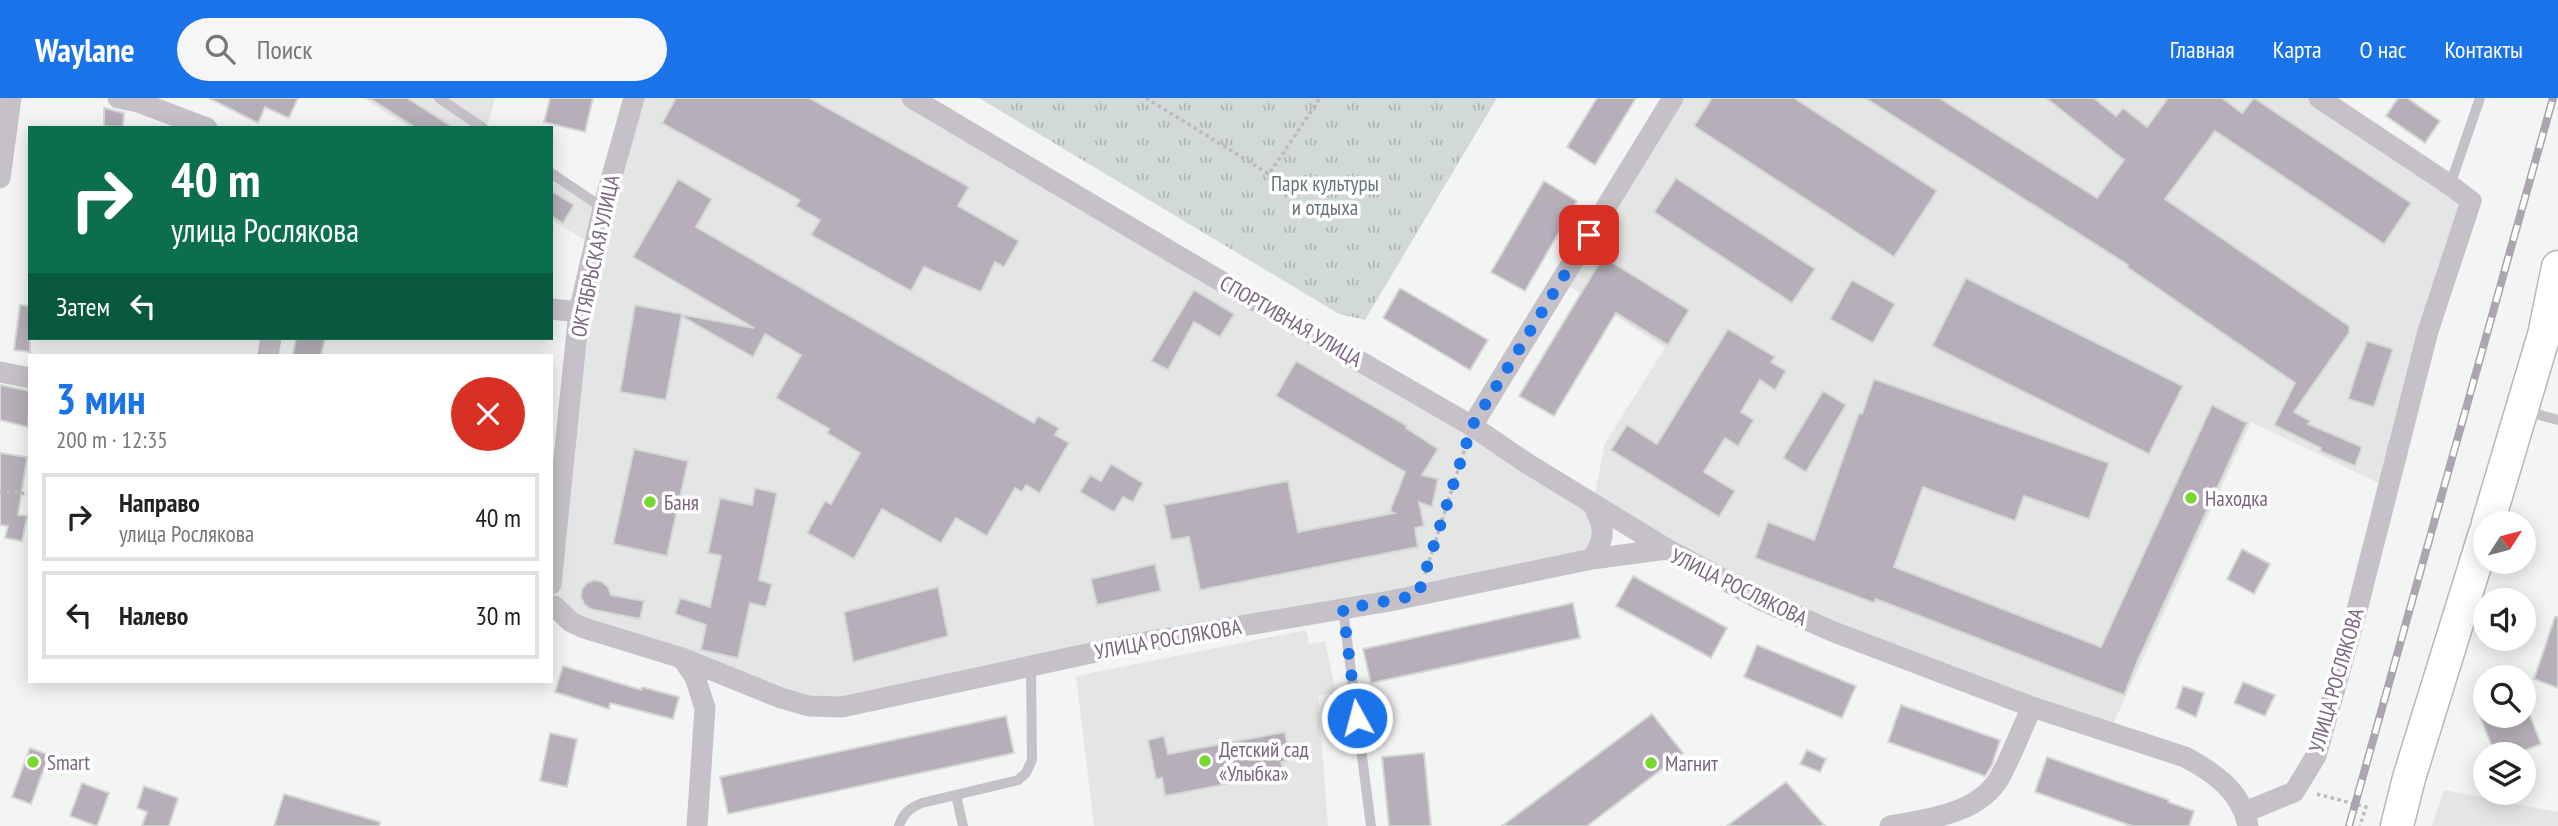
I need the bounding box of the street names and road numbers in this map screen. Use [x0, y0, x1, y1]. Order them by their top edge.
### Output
street label: ОКТЯБРЬСКАЯ УЛИЦА [565, 172, 625, 339]
street label: СПОРТИВНАЯ УЛИЦА [1215, 269, 1367, 373]
street label: УЛИЦА РОСЛЯКОВА [1666, 542, 1812, 632]
street label: УЛИЦА РОСЛЯКОВА [2303, 605, 2369, 755]
street label: УЛИЦА РОСЛЯКОВА [1093, 613, 1243, 665]

